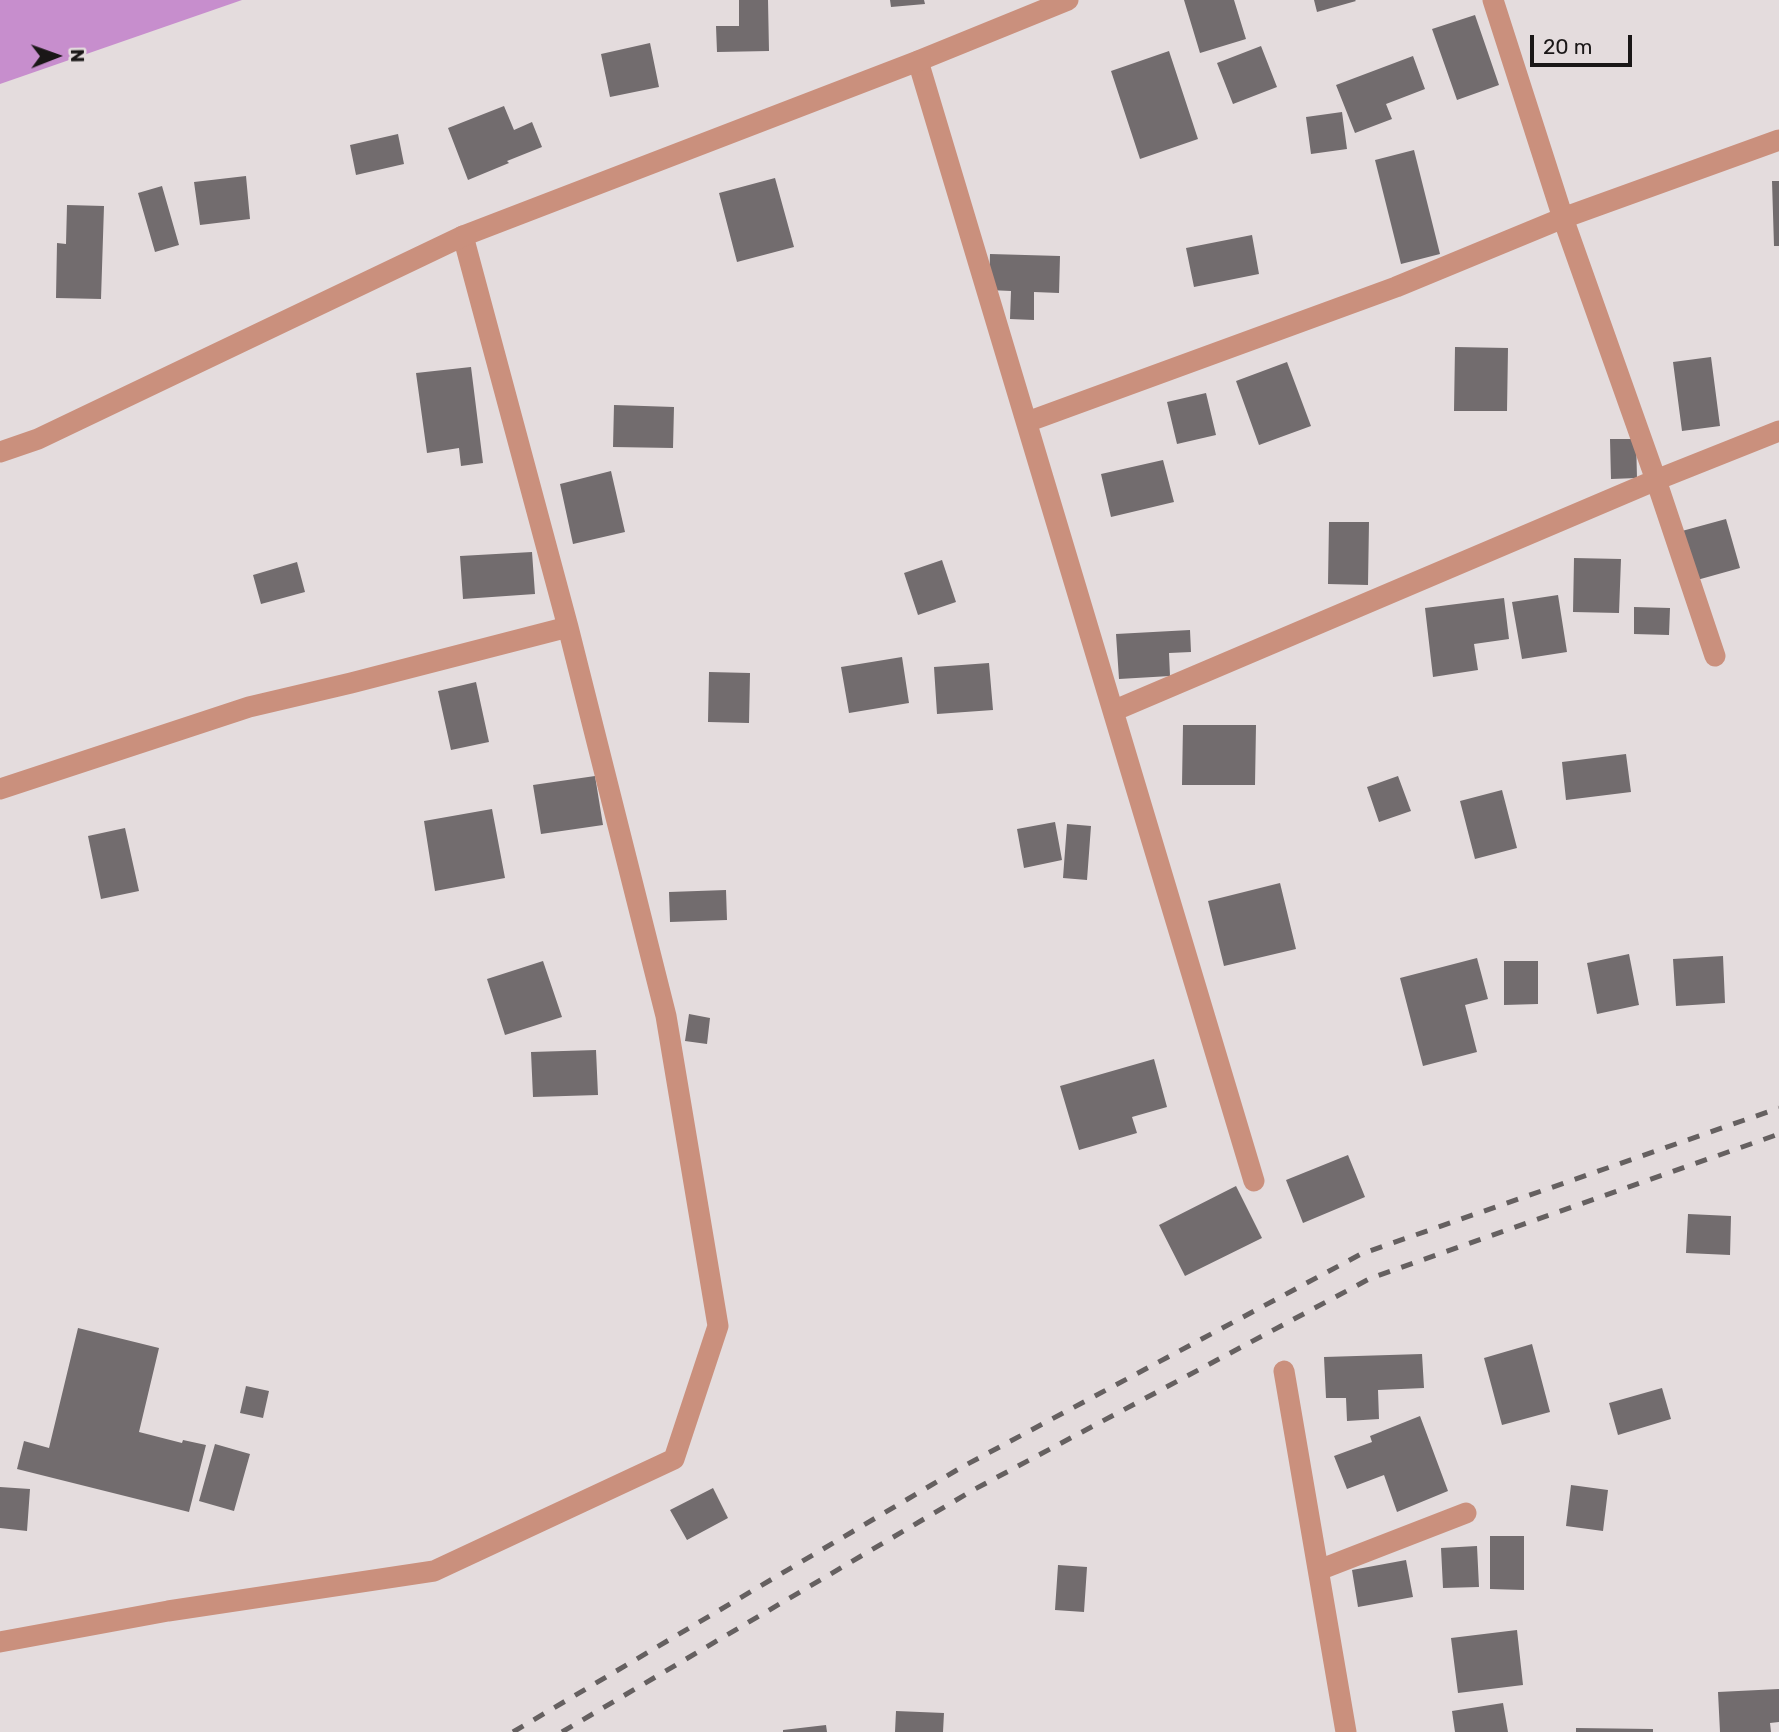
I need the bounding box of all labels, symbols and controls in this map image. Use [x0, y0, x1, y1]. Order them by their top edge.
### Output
north arrow [21, 21, 91, 91]
scale bar [1534, 21, 1636, 65]
text: 20 m [1543, 34, 1592, 59]
text: N [66, 49, 89, 63]

